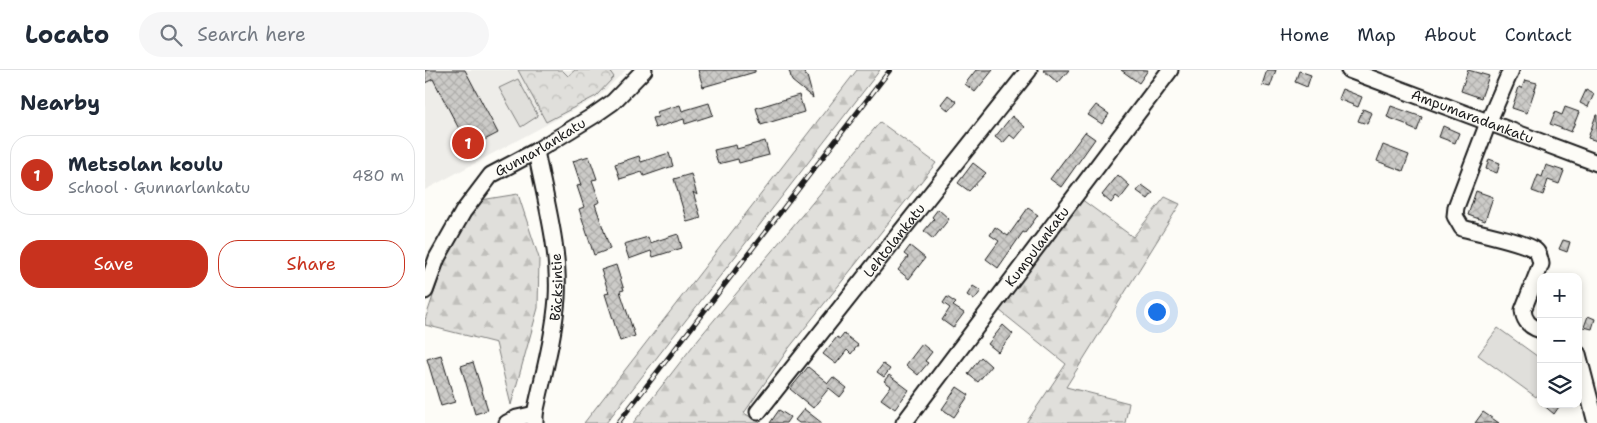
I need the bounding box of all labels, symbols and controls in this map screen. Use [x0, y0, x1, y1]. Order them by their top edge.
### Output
search box [139, 12, 489, 57]
text: Locato [25, 19, 109, 51]
icon: search [157, 21, 185, 49]
text: Search here [197, 22, 306, 47]
text: Home [1280, 23, 1329, 47]
text: Map [1357, 23, 1396, 47]
text: About [1424, 23, 1477, 47]
text: Contact [1505, 23, 1572, 47]
street label: Ampumaradankatu [1409, 85, 1536, 147]
text: Nearby [20, 89, 100, 117]
street label: Gunnarlankatu [492, 114, 589, 180]
pin: 1 [452, 124, 484, 162]
text: Metsolan koulu [68, 152, 223, 177]
text: 1 [33, 165, 41, 186]
text: 480 m [352, 165, 404, 186]
text: School · Gunnarlankatu [68, 177, 250, 198]
street label: Lehtolankatu [859, 200, 929, 281]
street label: Kumpulankatu [1001, 203, 1073, 290]
button: Save [20, 240, 208, 288]
button: Share [218, 240, 405, 288]
street label: Bäcksintie [545, 252, 566, 322]
map controls [1537, 273, 1582, 408]
button: + [1537, 273, 1582, 318]
your location [1144, 299, 1170, 325]
button: − [1537, 318, 1582, 363]
button: layers [1537, 363, 1582, 408]

